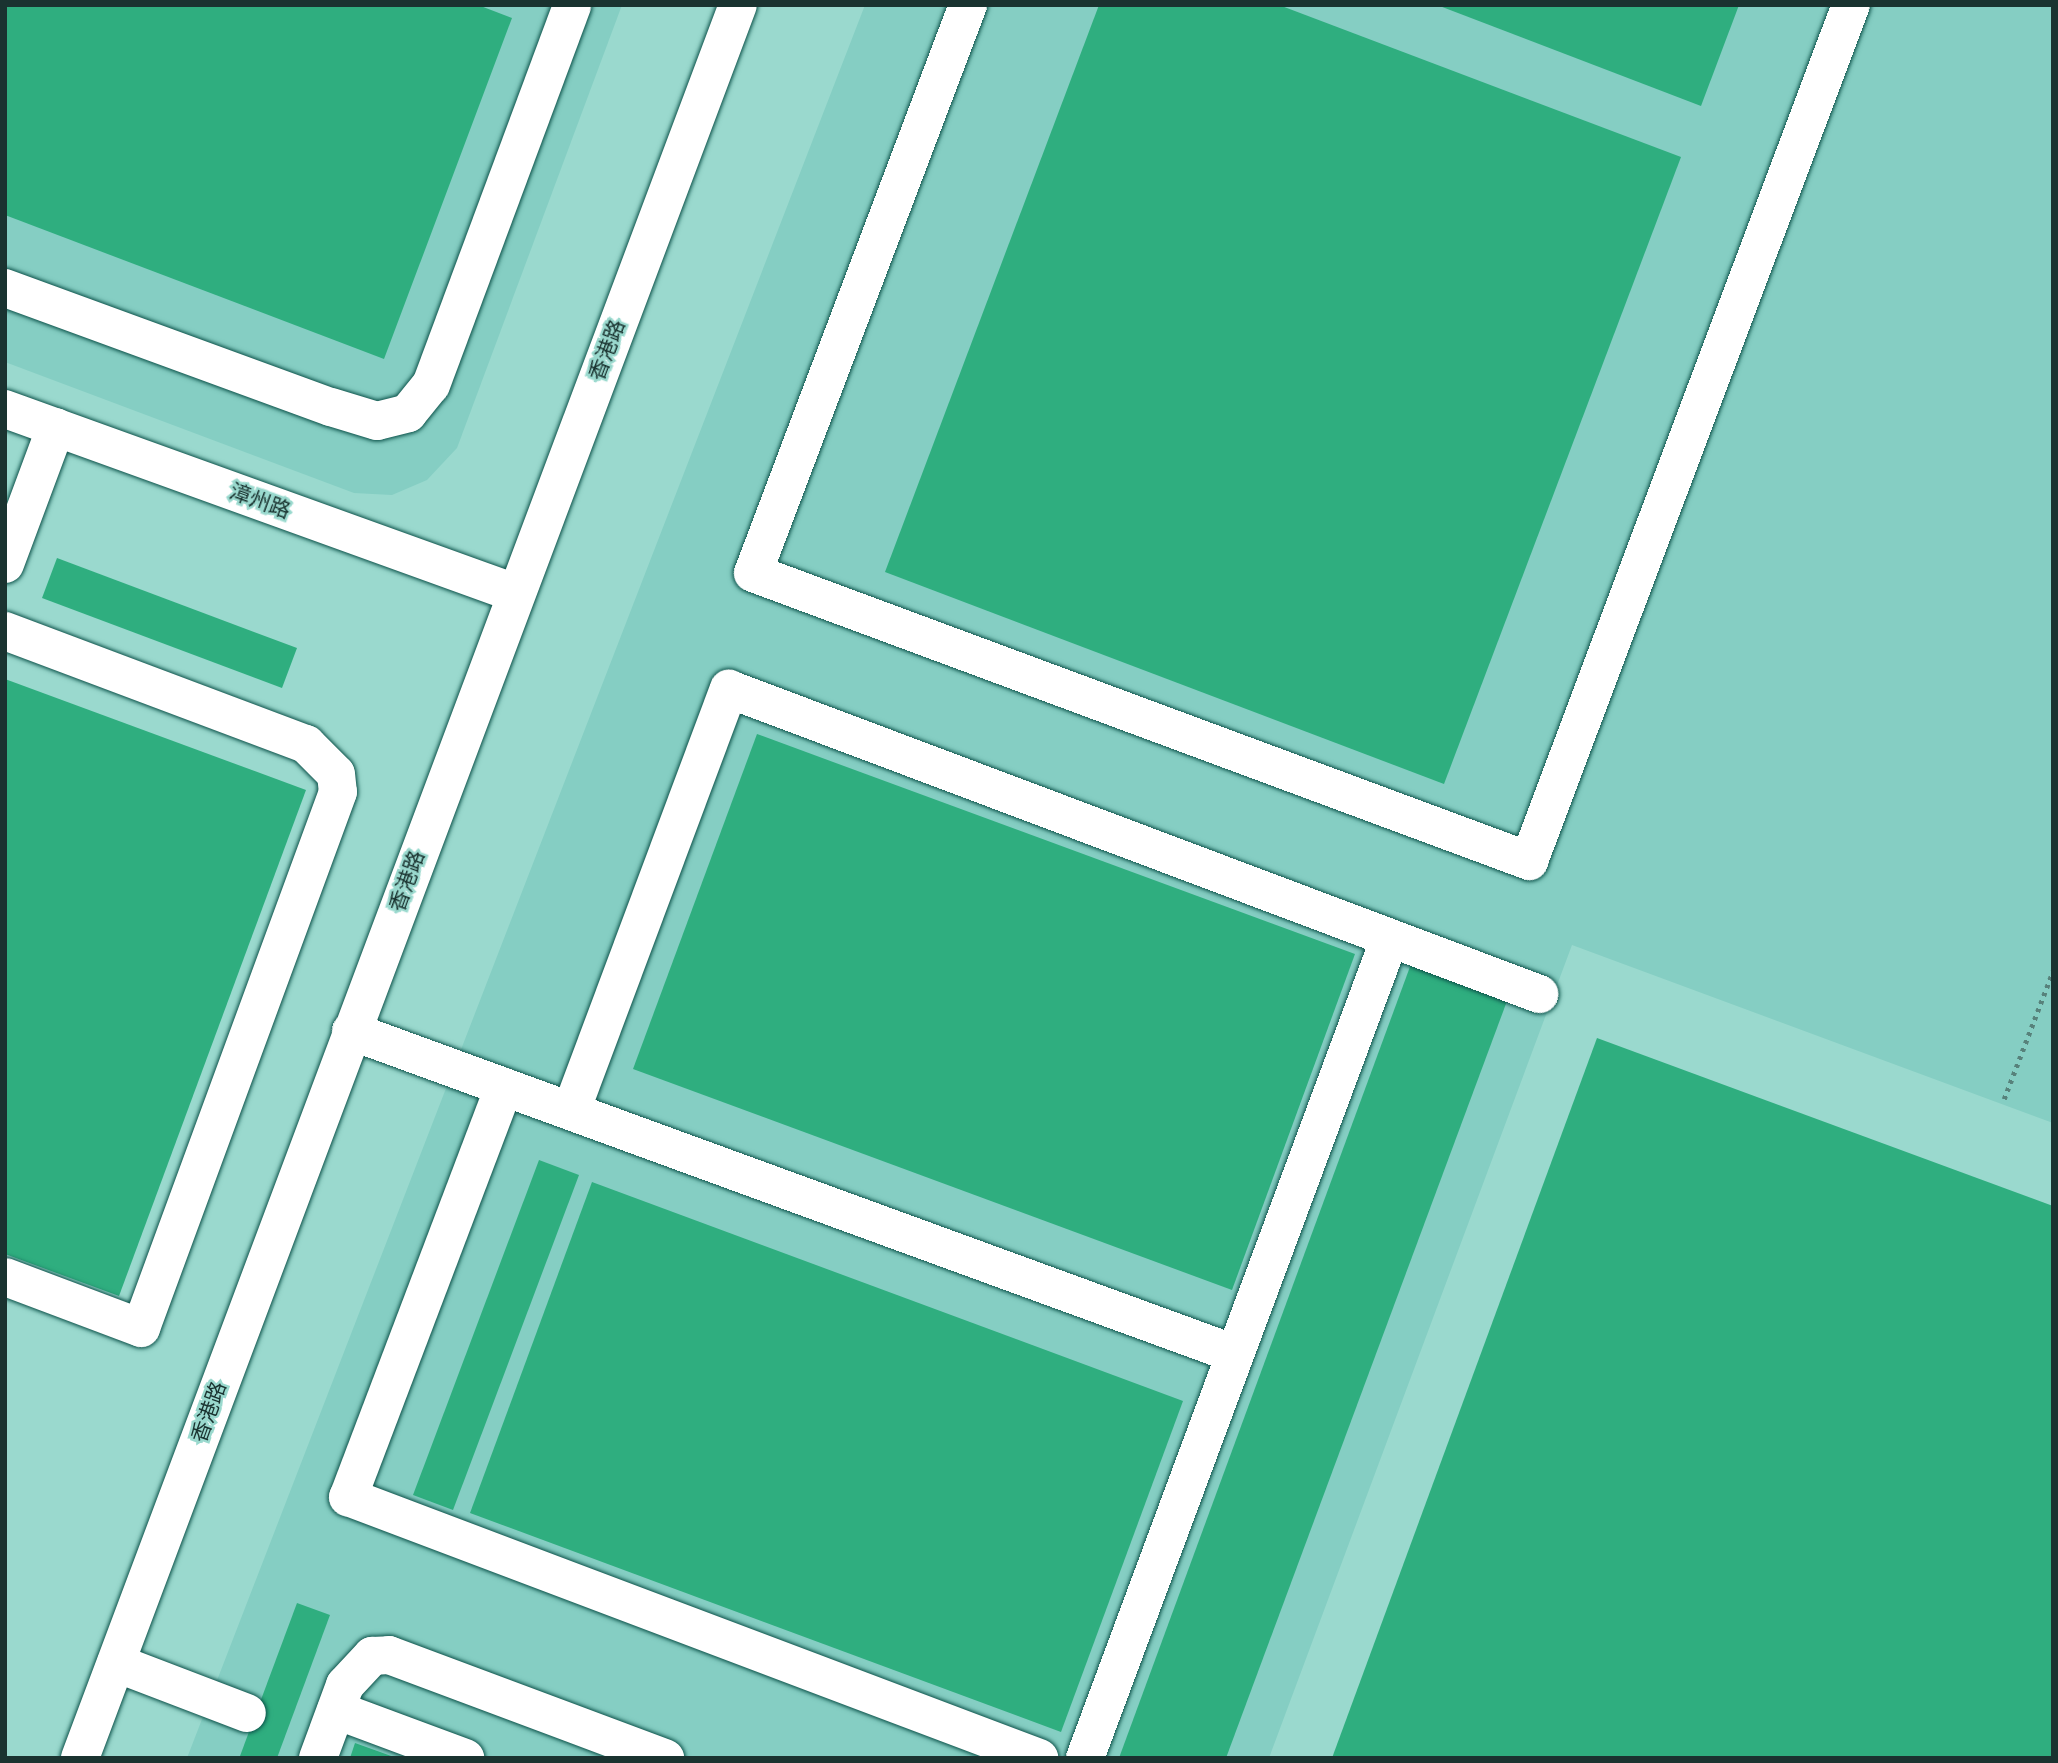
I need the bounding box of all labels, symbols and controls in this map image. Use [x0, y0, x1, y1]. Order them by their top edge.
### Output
street label: 香港路 [584, 316, 630, 384]
street label: 漳州路 [226, 478, 294, 524]
street label: 香港路 [384, 847, 430, 915]
street label: 香港路 [186, 1378, 232, 1446]

